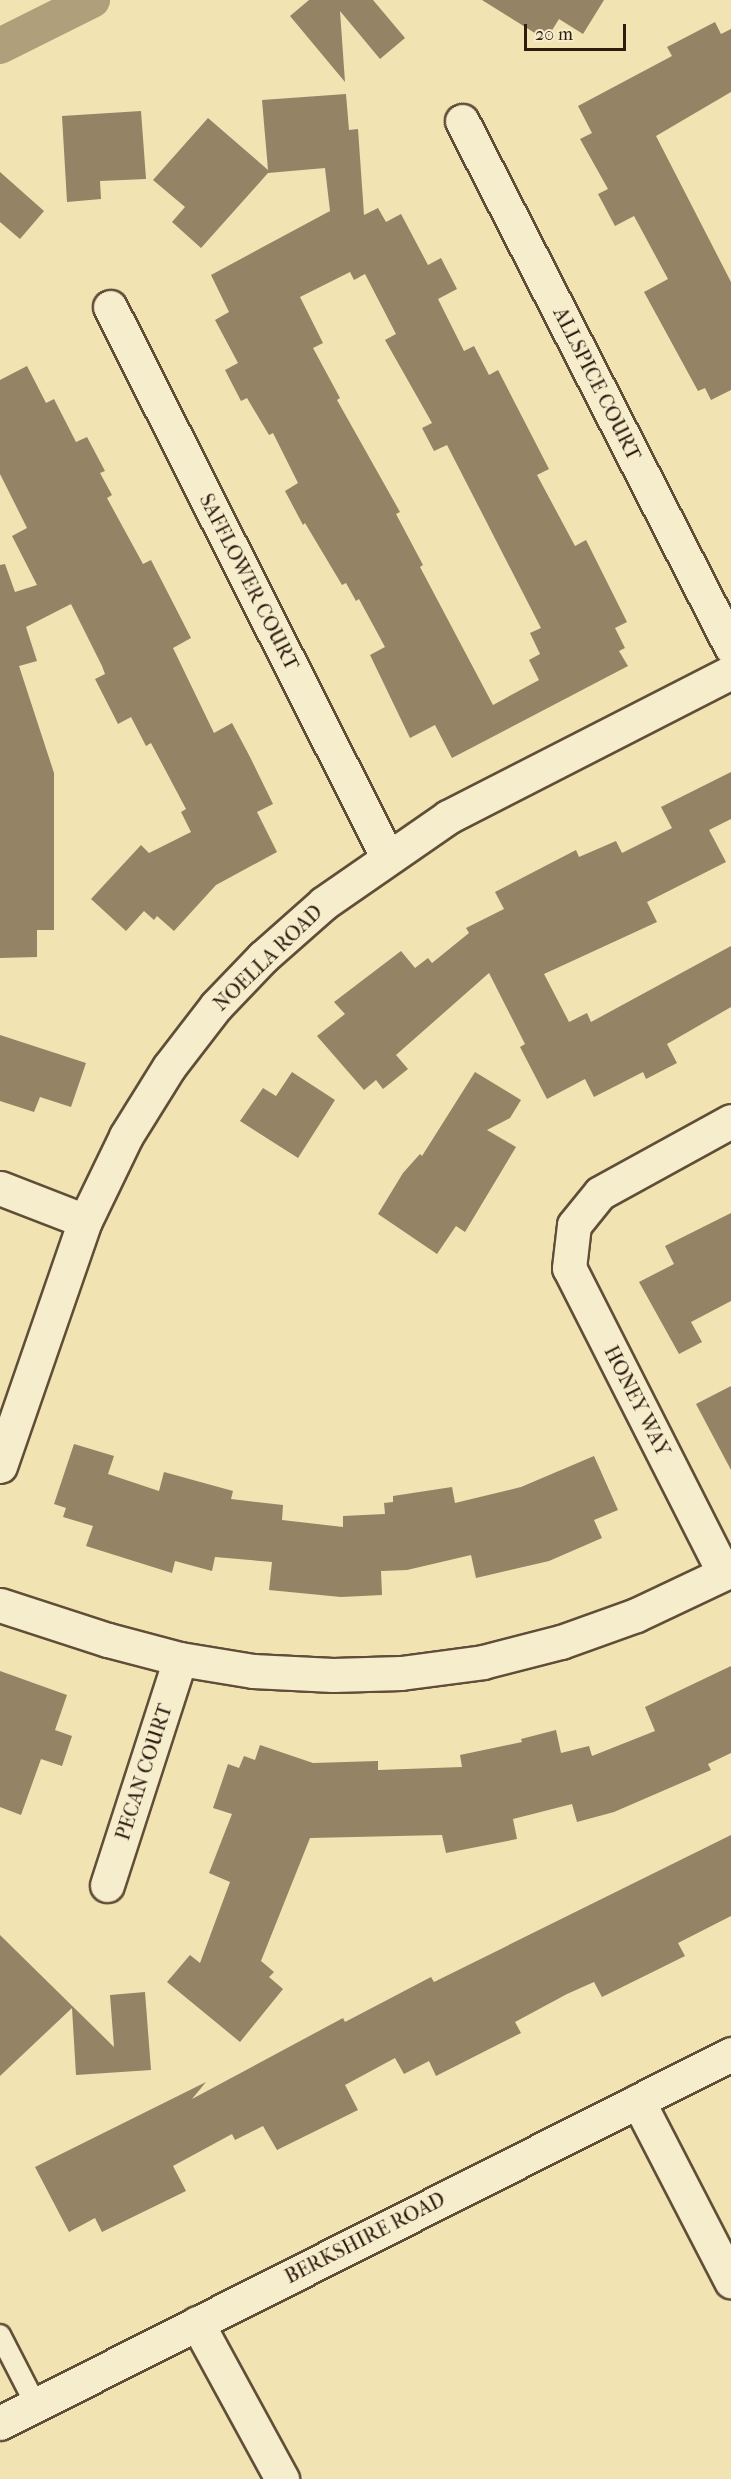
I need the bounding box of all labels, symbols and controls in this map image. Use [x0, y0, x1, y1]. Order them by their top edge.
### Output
scale bar [527, 12, 629, 50]
text: 20 m [535, 24, 573, 45]
street label: ALLSPICE COURT [548, 303, 646, 465]
street label: SAFFLOWER COURT [194, 490, 304, 674]
street label: NOELLA ROAD [209, 900, 327, 1016]
street label: HONEY WAY [599, 1342, 675, 1460]
street label: PECAN COURT [111, 1701, 177, 1843]
street label: BERKSHIRE ROAD [281, 2187, 449, 2289]

